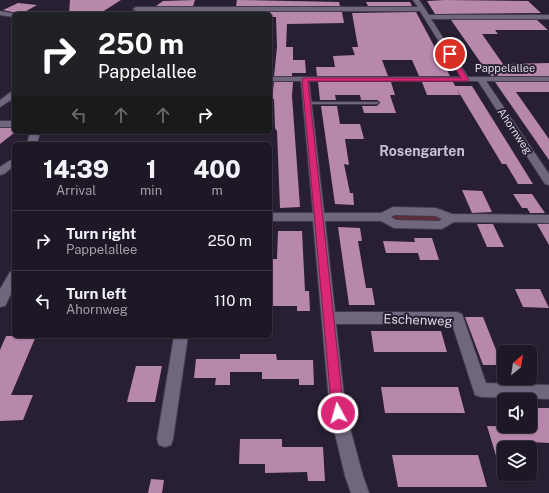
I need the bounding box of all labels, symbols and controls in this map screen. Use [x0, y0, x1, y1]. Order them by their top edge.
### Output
text: 250 m [98, 27, 184, 60]
icon: right [32, 28, 84, 80]
pin [433, 37, 467, 71]
icon: arrive [439, 43, 461, 65]
text: Pappelallee [98, 61, 197, 82]
street label: Pappelallee [475, 62, 535, 74]
icon: left [68, 104, 90, 126]
icon: ahead [110, 104, 132, 126]
icon: ahead [152, 104, 174, 126]
icon: right [194, 104, 216, 126]
street label: Ahornweg [495, 106, 535, 156]
district label: Rosengarten [379, 143, 465, 159]
text: 14:39 [43, 155, 109, 183]
text: 1 [146, 155, 156, 183]
text: 400 [193, 155, 241, 183]
text: Arrival [56, 183, 96, 198]
text: min [140, 183, 162, 198]
text: m [211, 183, 223, 198]
text: Turn right [66, 225, 136, 242]
icon: right [32, 230, 54, 252]
text: 250 m [208, 232, 252, 249]
text: Pappelallee [66, 242, 137, 257]
text: Turn left [66, 285, 127, 302]
icon: left [32, 290, 54, 312]
text: 110 m [214, 292, 252, 309]
text: Ahornweg [66, 302, 128, 317]
street label: Eschenweg [383, 311, 453, 329]
north arrow [497, 345, 537, 385]
map controls [497, 345, 537, 481]
position arrow [317, 392, 359, 434]
button: sound [497, 393, 537, 433]
button: layers [497, 441, 537, 481]

